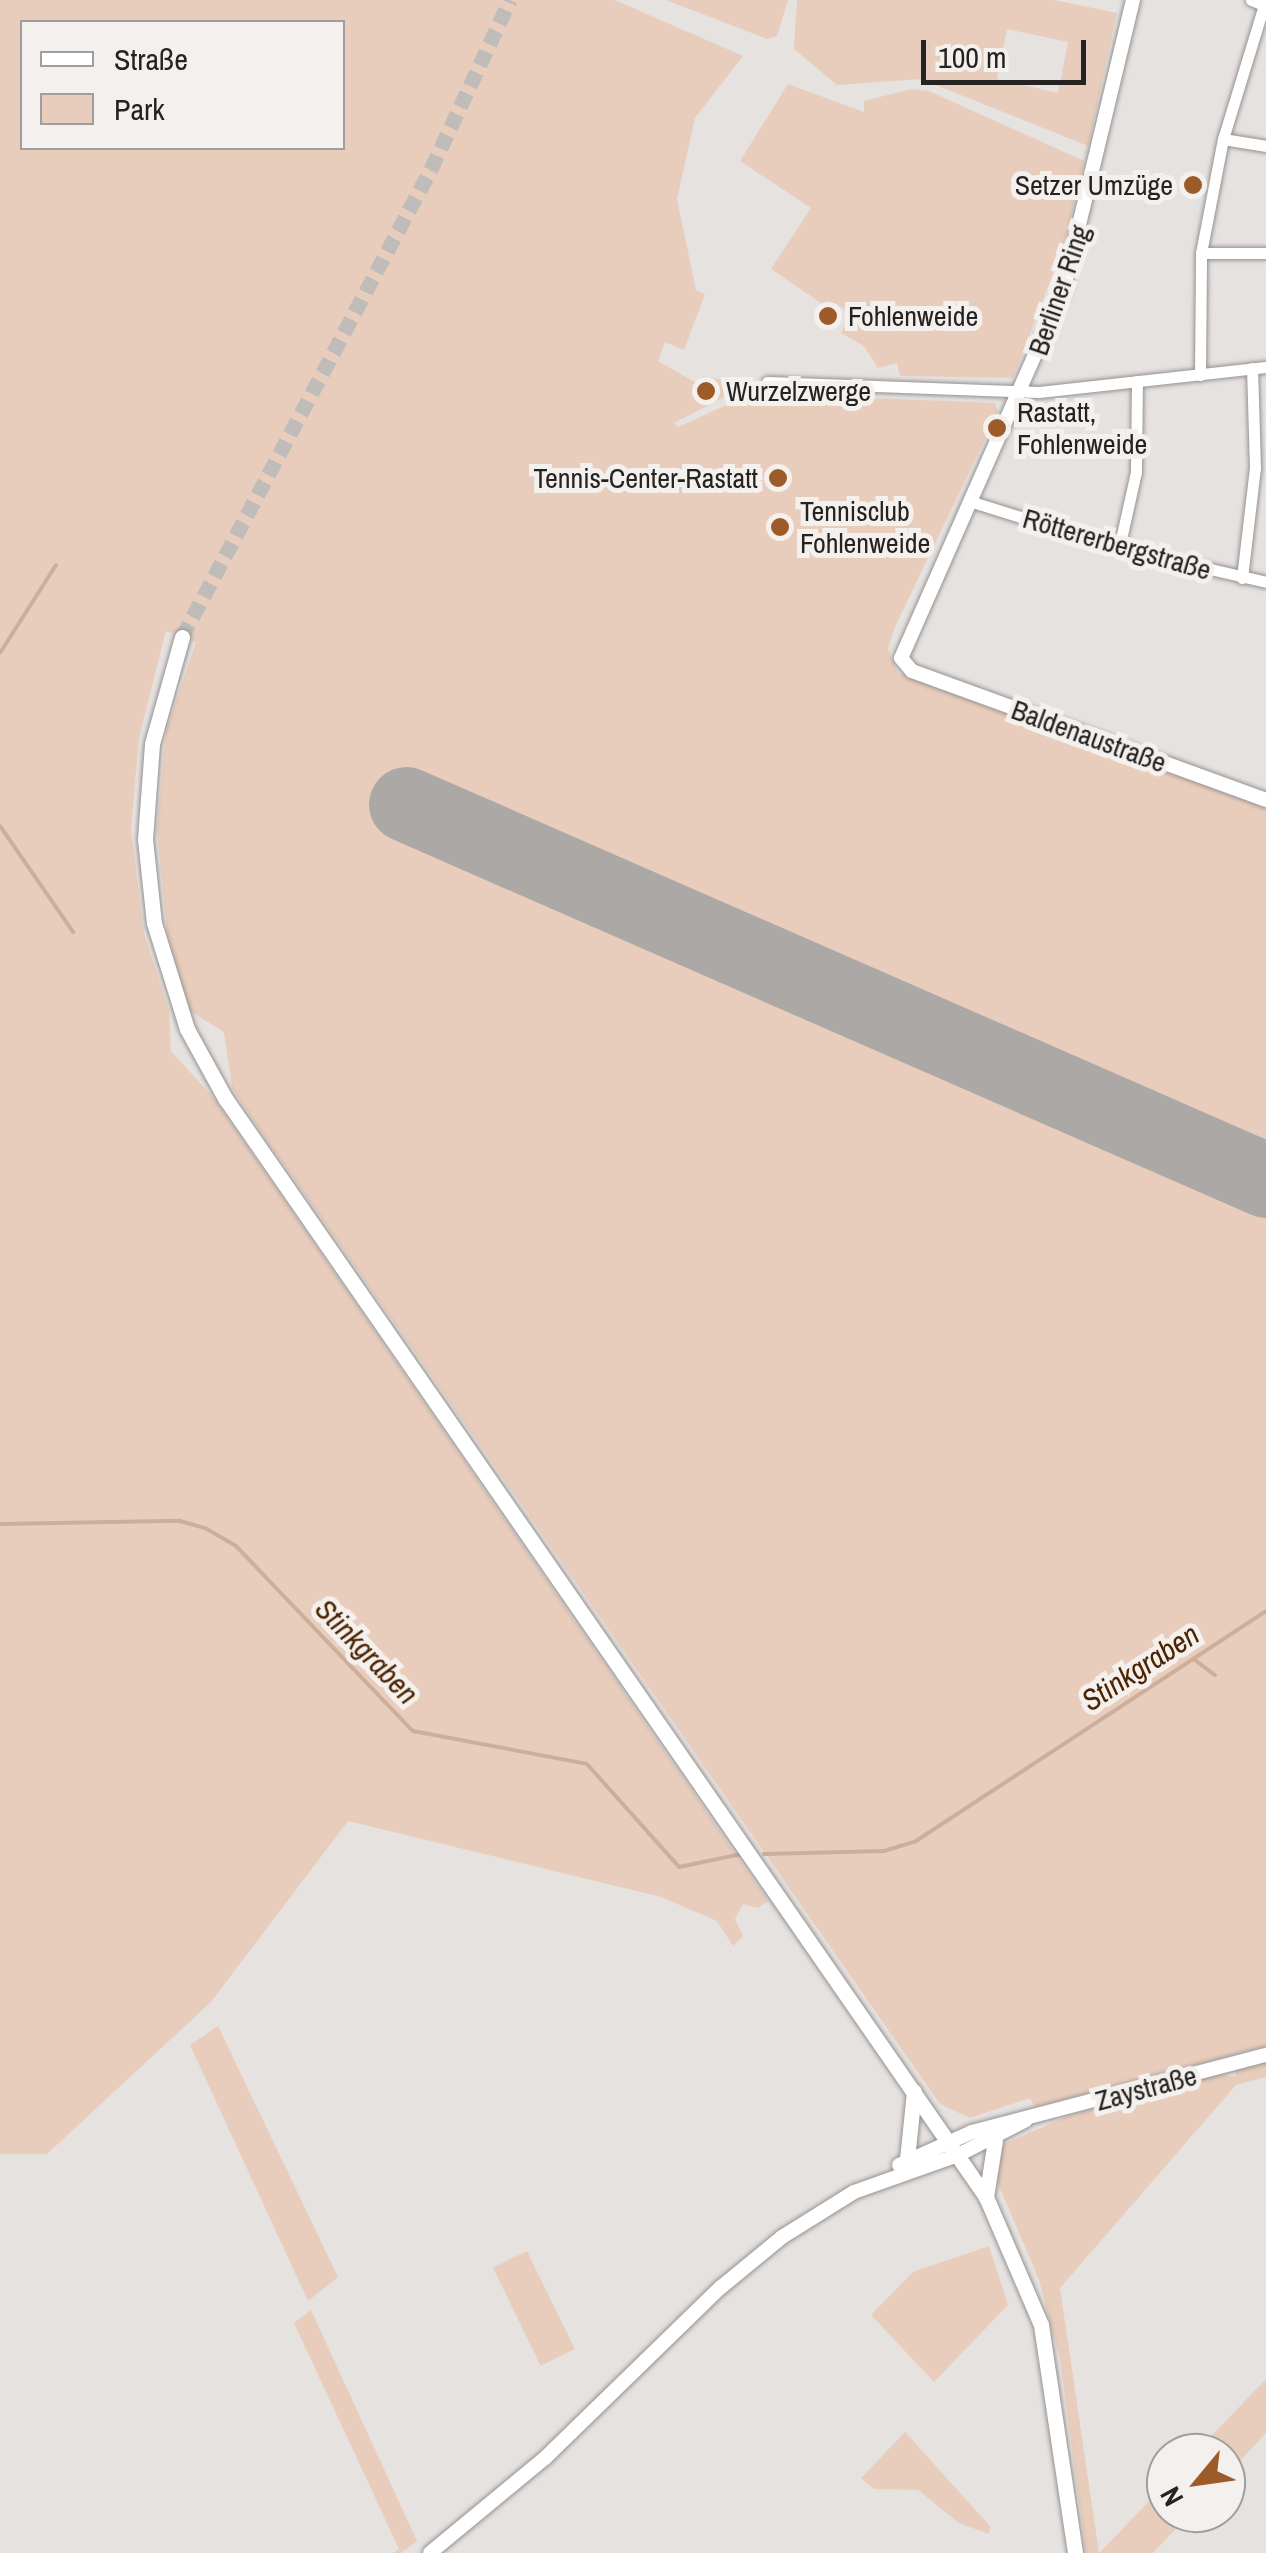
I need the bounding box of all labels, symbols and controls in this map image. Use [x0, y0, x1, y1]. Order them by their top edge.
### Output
legend [20, 20, 345, 150]
scale bar [926, 20, 1091, 82]
text: 100 m [938, 37, 1006, 77]
text: Straße [114, 39, 188, 79]
text: Park [114, 89, 165, 129]
place label: Setzer Umzüge [1015, 168, 1173, 202]
marker: Setzer Umzüge [1182, 174, 1204, 196]
street label: Berliner Ring [1021, 221, 1097, 359]
place label: Fohlenweide [848, 299, 978, 333]
marker: Fohlenweide [817, 305, 839, 327]
place label: Wurzelzwerge [726, 374, 871, 408]
marker: Wurzelzwerge [695, 380, 717, 402]
place label: Rastatt, Fohlenweide [1017, 395, 1147, 461]
marker: Rastatt, Fohlenweide [986, 417, 1008, 439]
place label: Tennis-Center-Rastatt [533, 461, 758, 495]
marker: Tennis-Center-Rastatt [767, 467, 789, 489]
place label: Tennisclub Fohlenweide [800, 494, 930, 560]
street label: Röttererbergstraße [1019, 501, 1215, 587]
marker: Tennisclub Fohlenweide [769, 516, 791, 538]
street label: Baldenaustraße [1007, 692, 1171, 780]
water label: Stinkgraben [308, 1591, 426, 1711]
water label: Stinkgraben [1075, 1616, 1205, 1718]
street label: Zaystraße [1092, 2058, 1200, 2118]
north arrow [1146, 2433, 1246, 2533]
text: N [1151, 2480, 1192, 2513]

